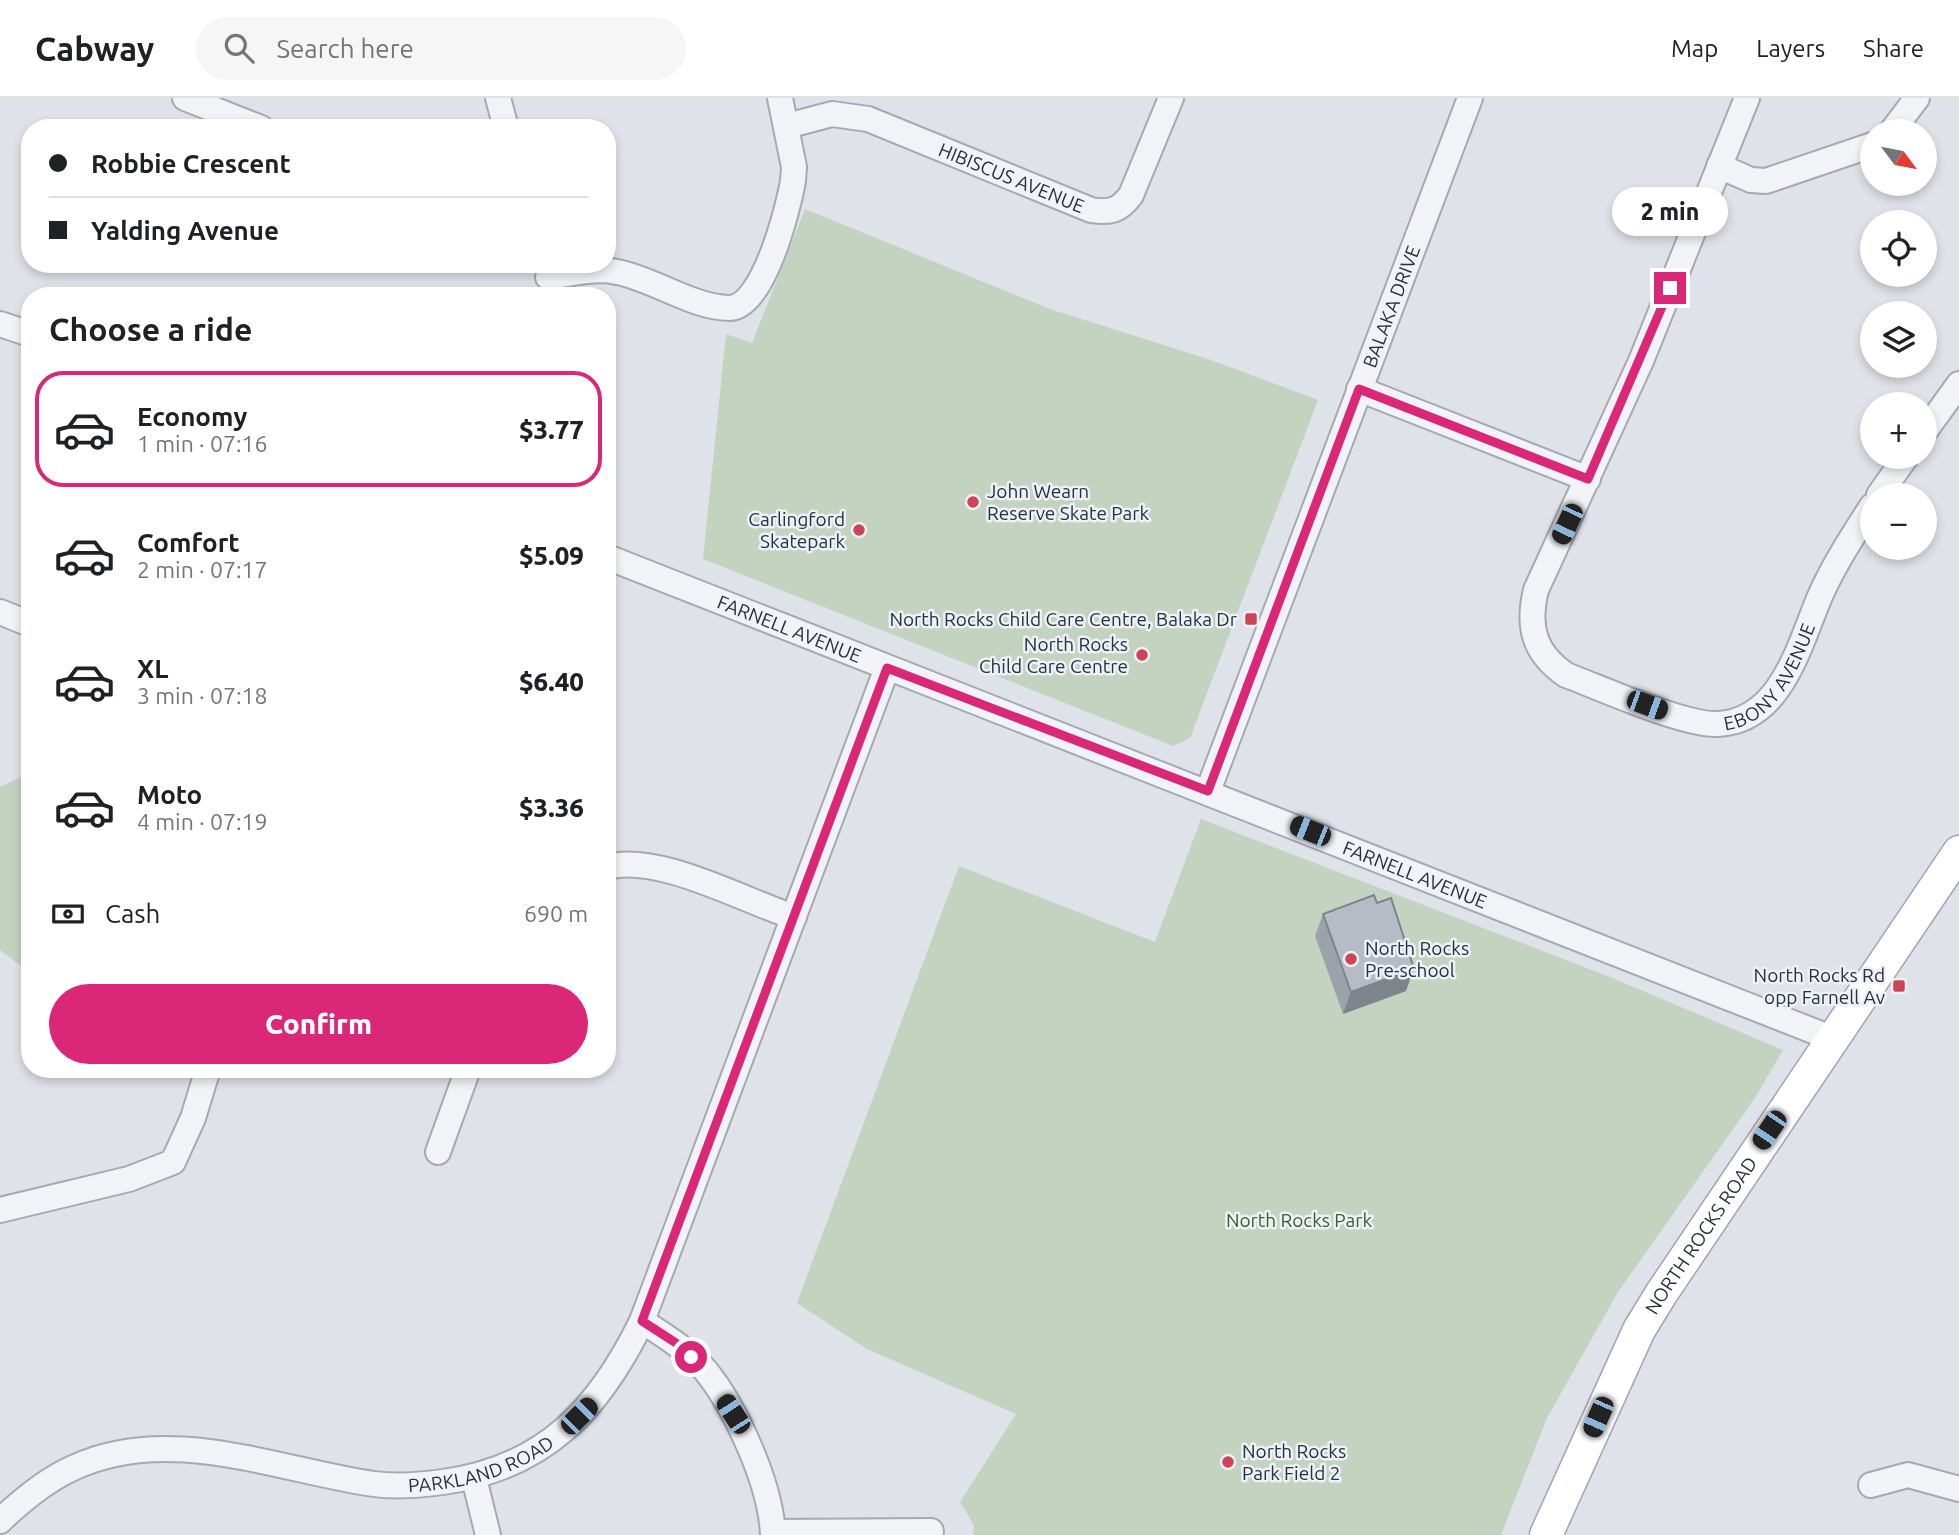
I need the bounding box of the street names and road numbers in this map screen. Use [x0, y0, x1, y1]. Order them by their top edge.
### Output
street label: HIBISCUS AVENUE [936, 138, 1088, 217]
street label: BALAKA DRIVE [1358, 242, 1424, 371]
street label: FARNELL AVENUE [714, 590, 865, 667]
street label: EBONY AVENUE [1722, 620, 1819, 734]
street label: FARNELL AVENUE [1340, 836, 1490, 913]
street label: NORTH ROCKS ROAD [1640, 1153, 1761, 1318]
street label: PARKLAND ROAD [407, 1431, 558, 1496]

